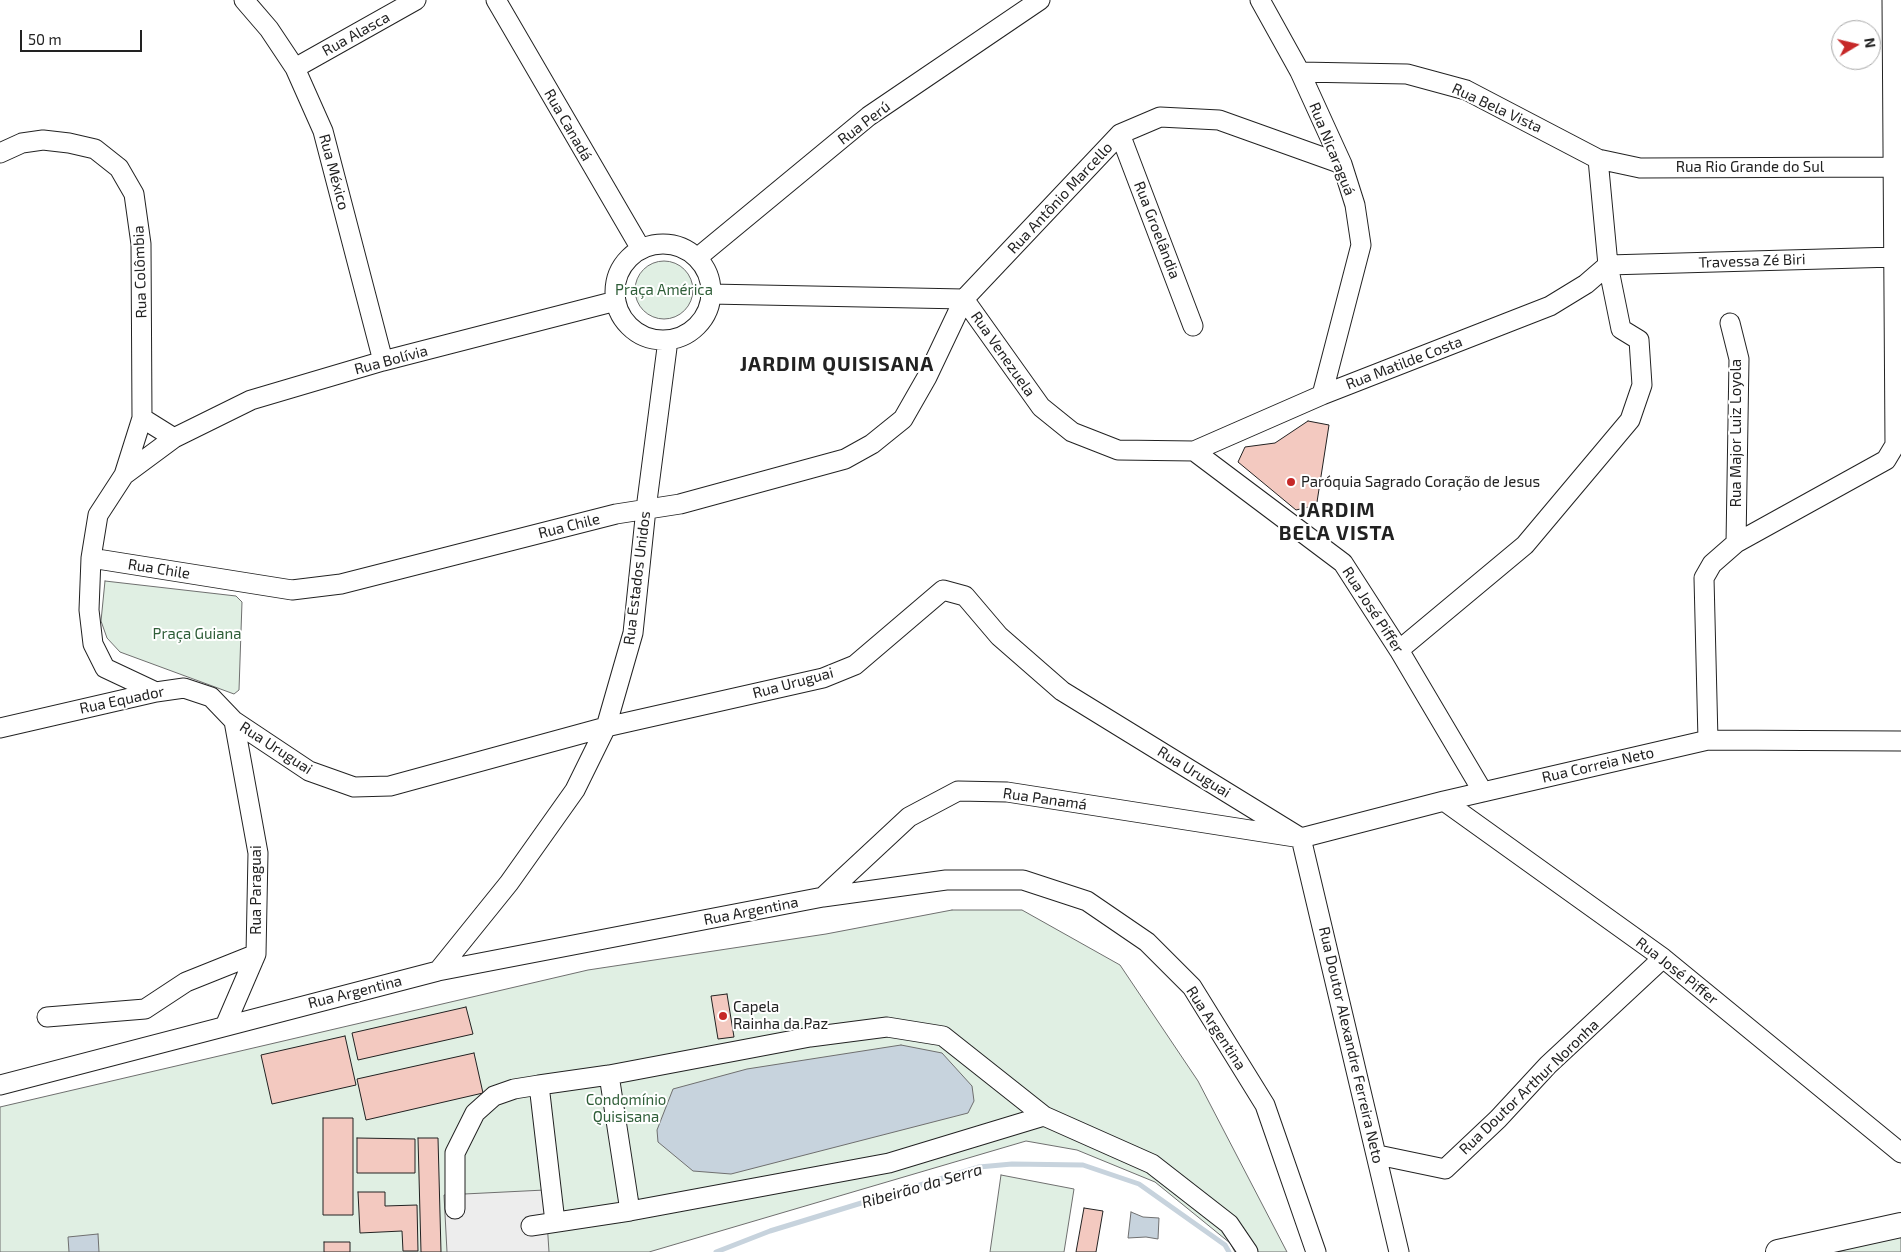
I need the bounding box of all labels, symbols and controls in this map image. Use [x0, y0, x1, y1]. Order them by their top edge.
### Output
street label: Rua Alasca [319, 8, 393, 60]
scale bar [22, 20, 145, 52]
north arrow [1831, 20, 1881, 70]
text: 50 m [28, 30, 62, 48]
text: N [1861, 36, 1880, 49]
street label: Rua Bela Vista [1449, 79, 1545, 137]
street label: Rua Canadá [540, 86, 596, 164]
street label: Rua Perú [834, 98, 894, 148]
street label: Rua Nicaraguá [1305, 100, 1359, 198]
street label: Rua México [315, 132, 353, 212]
street label: Rua Antônio Marcello [1004, 139, 1116, 257]
street label: Rua Rio Grande do Sul [1676, 158, 1824, 176]
street label: Rua Groelândia [1130, 179, 1184, 281]
street label: Rua Colômbia [129, 225, 151, 319]
street label: Travessa Zé Biri [1698, 250, 1806, 272]
park label: Praça América [615, 281, 713, 299]
street label: Rua Venezuela [967, 308, 1039, 400]
street label: Rua Matilde Costa [1343, 333, 1465, 393]
street label: Rua Bolívia [352, 342, 430, 378]
district label: JARDIM QUISISANA [738, 352, 936, 376]
street label: Rua Major Luiz Loyola [1727, 359, 1745, 507]
place label: Paróquia Sagrado Coração de Jesus [1301, 473, 1540, 491]
marker: Paróquia Sagrado Coração de Jesus [1285, 476, 1297, 488]
district label: JARDIM BELA VISTA [1277, 498, 1397, 545]
street label: Rua Chile [536, 510, 602, 542]
street label: Rua Estados Unidos [620, 510, 654, 646]
street label: Rua Chile [127, 555, 191, 583]
street label: Rua José Piffer [1338, 563, 1408, 657]
park label: Praça Guiana [153, 625, 241, 643]
street label: Rua Uruguai [751, 664, 835, 702]
street label: Rua Equador [78, 682, 166, 718]
street label: Rua Uruguai [236, 718, 316, 778]
street label: Rua Uruguai [1154, 742, 1234, 802]
street label: Rua Correia Neto [1540, 743, 1656, 787]
street label: Rua Panamá [1002, 784, 1088, 814]
street label: Rua Paraguai [247, 845, 265, 935]
street label: Rua Argentina [702, 893, 800, 929]
street label: Rua Doutor Alexandre Ferreira Neto [1315, 925, 1387, 1165]
street label: Rua José Piffer [1632, 933, 1722, 1009]
street label: Rua Argentina [306, 972, 404, 1012]
street label: Rua Argentina [1182, 983, 1250, 1073]
place label: Capela Rainha da Paz [733, 998, 828, 1033]
marker: Capela Rainha da Paz [717, 1010, 729, 1022]
street label: Rua Doutor Arthur Noronha [1456, 1016, 1602, 1158]
park label: Condomínio Quisisana [586, 1091, 666, 1126]
water label: Ribeirão da Serra [859, 1160, 985, 1212]

